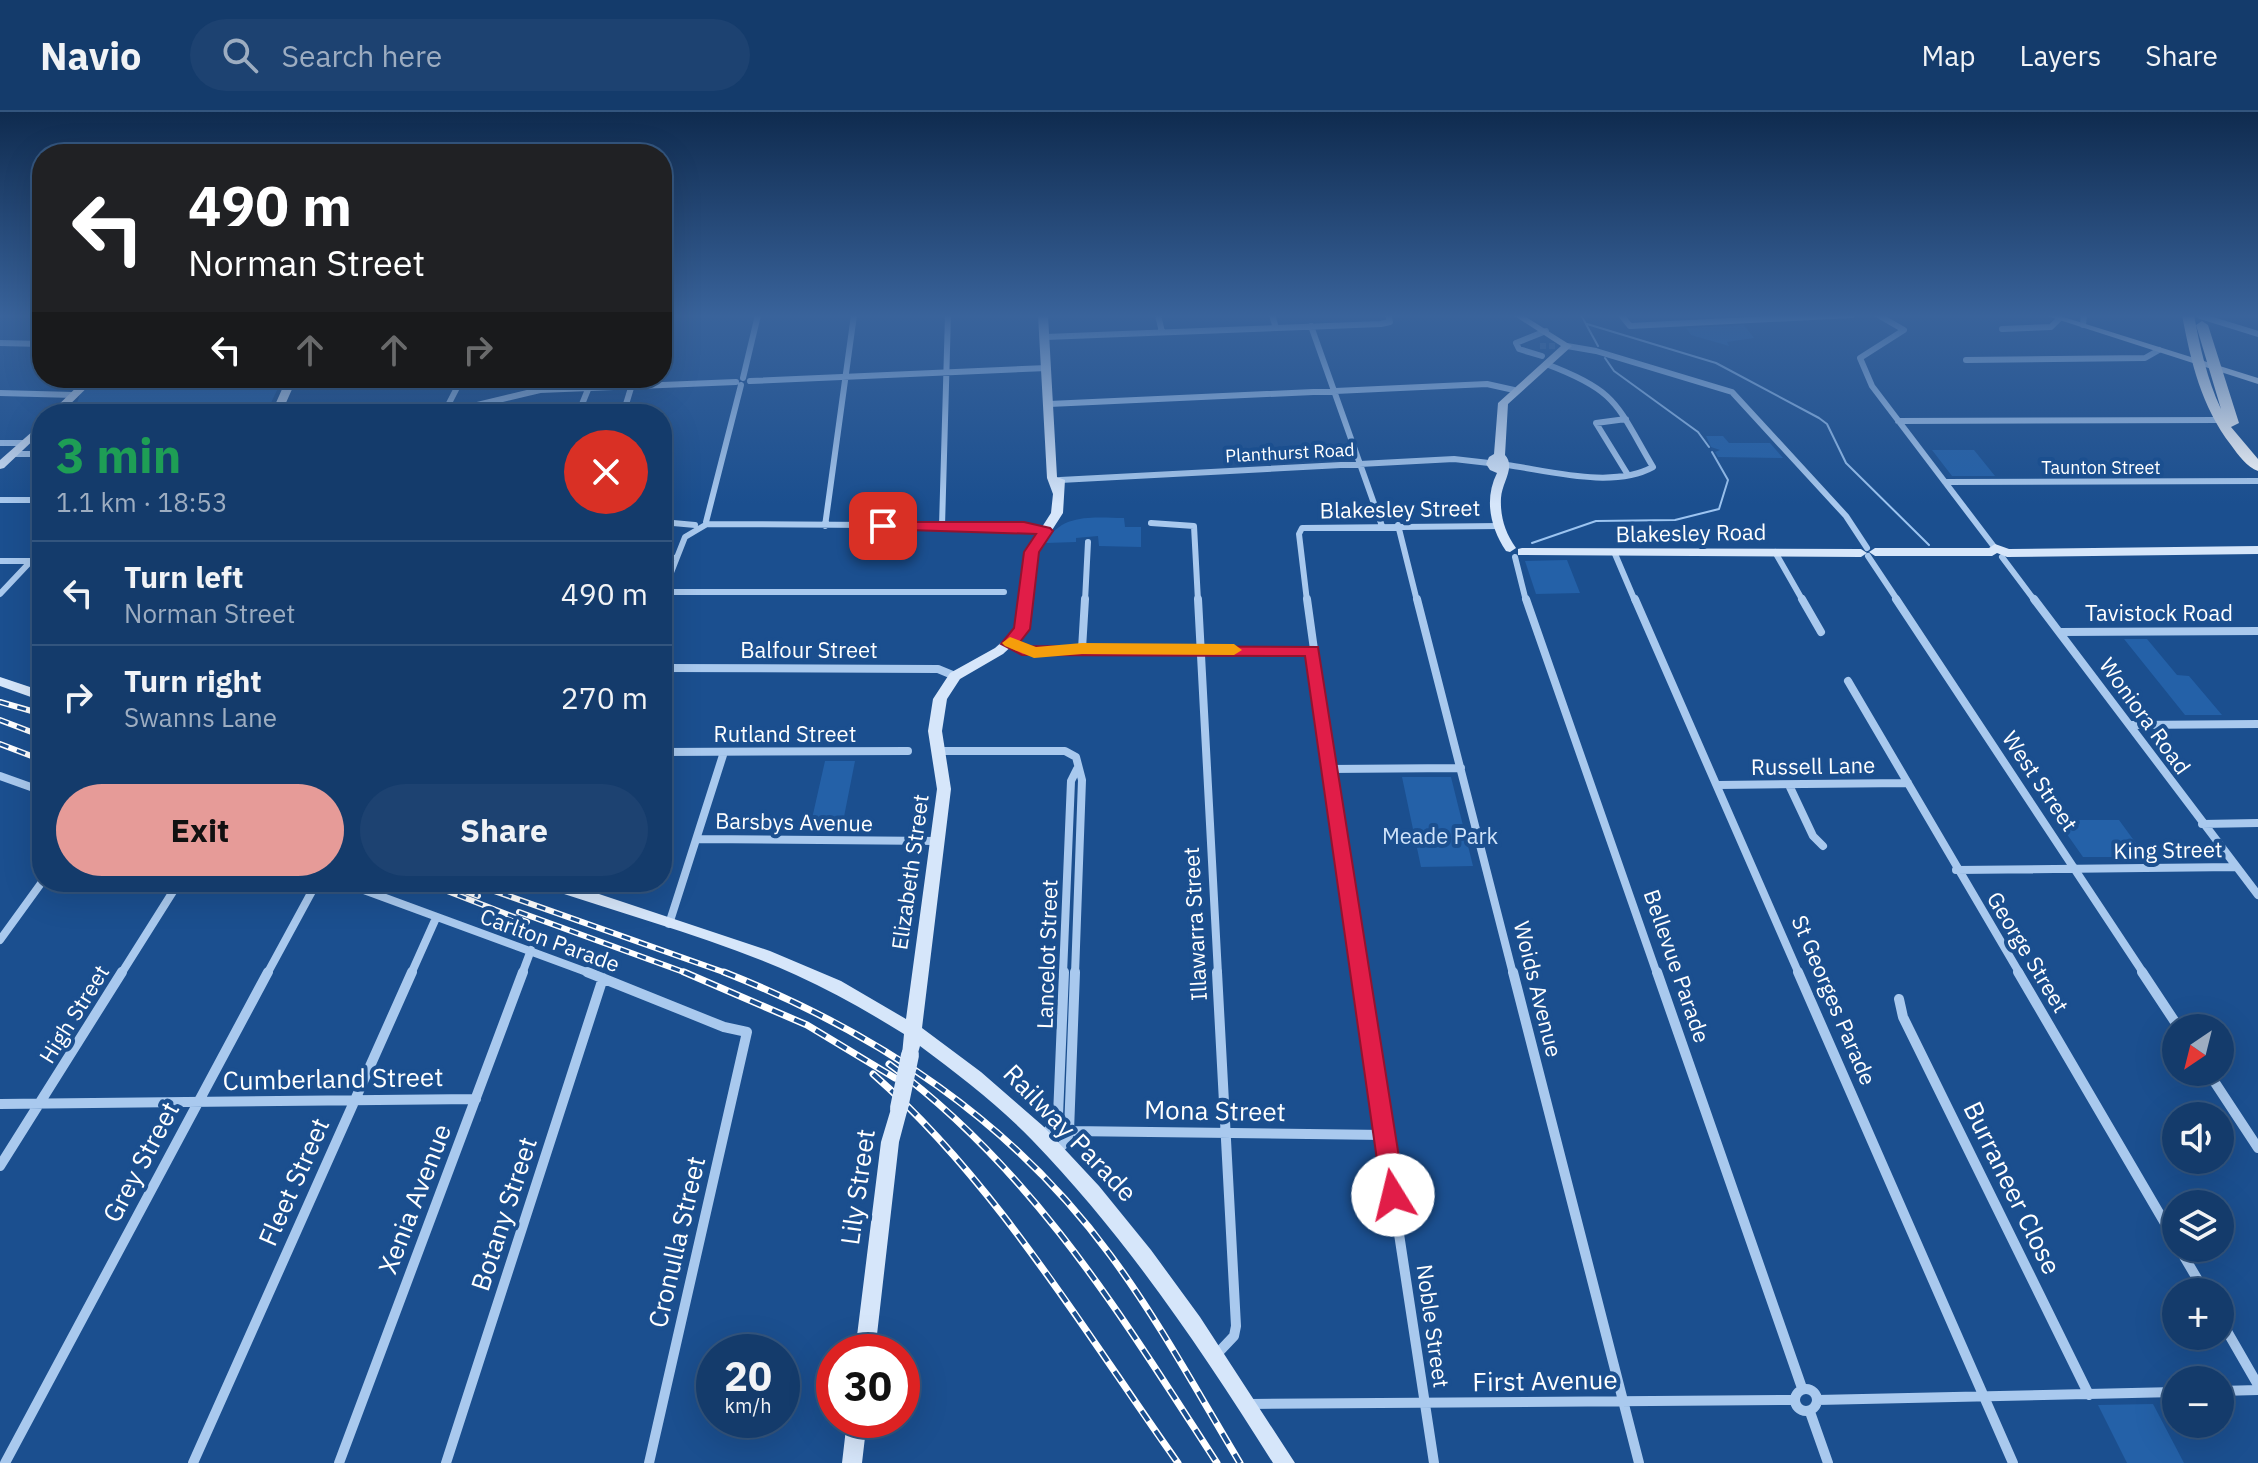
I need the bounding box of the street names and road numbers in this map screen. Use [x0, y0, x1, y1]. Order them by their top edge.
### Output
street label: Planthurst Road [1225, 438, 1355, 467]
street label: Taunton Street [2041, 456, 2161, 479]
street label: Blakesley Street [1319, 493, 1481, 524]
street label: Blakesley Road [1615, 517, 1767, 548]
street label: Tavistock Road [2085, 598, 2233, 627]
street label: Balfour Street [740, 635, 878, 664]
street label: Woniora Road [2093, 652, 2198, 780]
street label: Rutland Street [714, 719, 856, 748]
street label: West Street [1996, 725, 2085, 837]
street label: Russell Lane [1751, 750, 1875, 781]
street label: Elizabeth Street [884, 792, 935, 952]
street label: Barsbys Avenue [715, 806, 873, 837]
street label: King Street [2113, 834, 2223, 865]
street label: Illawarra Street [1176, 846, 1213, 1002]
street label: Lancelot Street [1029, 879, 1064, 1029]
street label: Bellevue Parade [1638, 885, 1717, 1046]
street label: George Street [1981, 886, 2076, 1018]
street label: Carlton Parade [476, 901, 624, 978]
street label: St Georges Parade [1786, 910, 1883, 1089]
street label: Woids Avenue [1508, 918, 1569, 1060]
street label: High Street [32, 959, 115, 1068]
street label: Railway Parade [997, 1056, 1145, 1208]
street label: Cumberland Street [222, 1059, 444, 1097]
street label: Mona Street [1144, 1092, 1286, 1128]
street label: Grey Street [94, 1095, 186, 1228]
street label: Burraneer Close [1956, 1095, 2069, 1280]
street label: Fleet Street [250, 1112, 336, 1251]
street label: Xenia Avenue [370, 1119, 458, 1278]
street label: Lily Street [832, 1127, 882, 1247]
street label: Botany Street [462, 1133, 544, 1295]
street label: Cronulla Street [640, 1153, 712, 1331]
street label: Noble Street [1410, 1262, 1457, 1389]
street label: First Avenue [1472, 1362, 1618, 1398]

